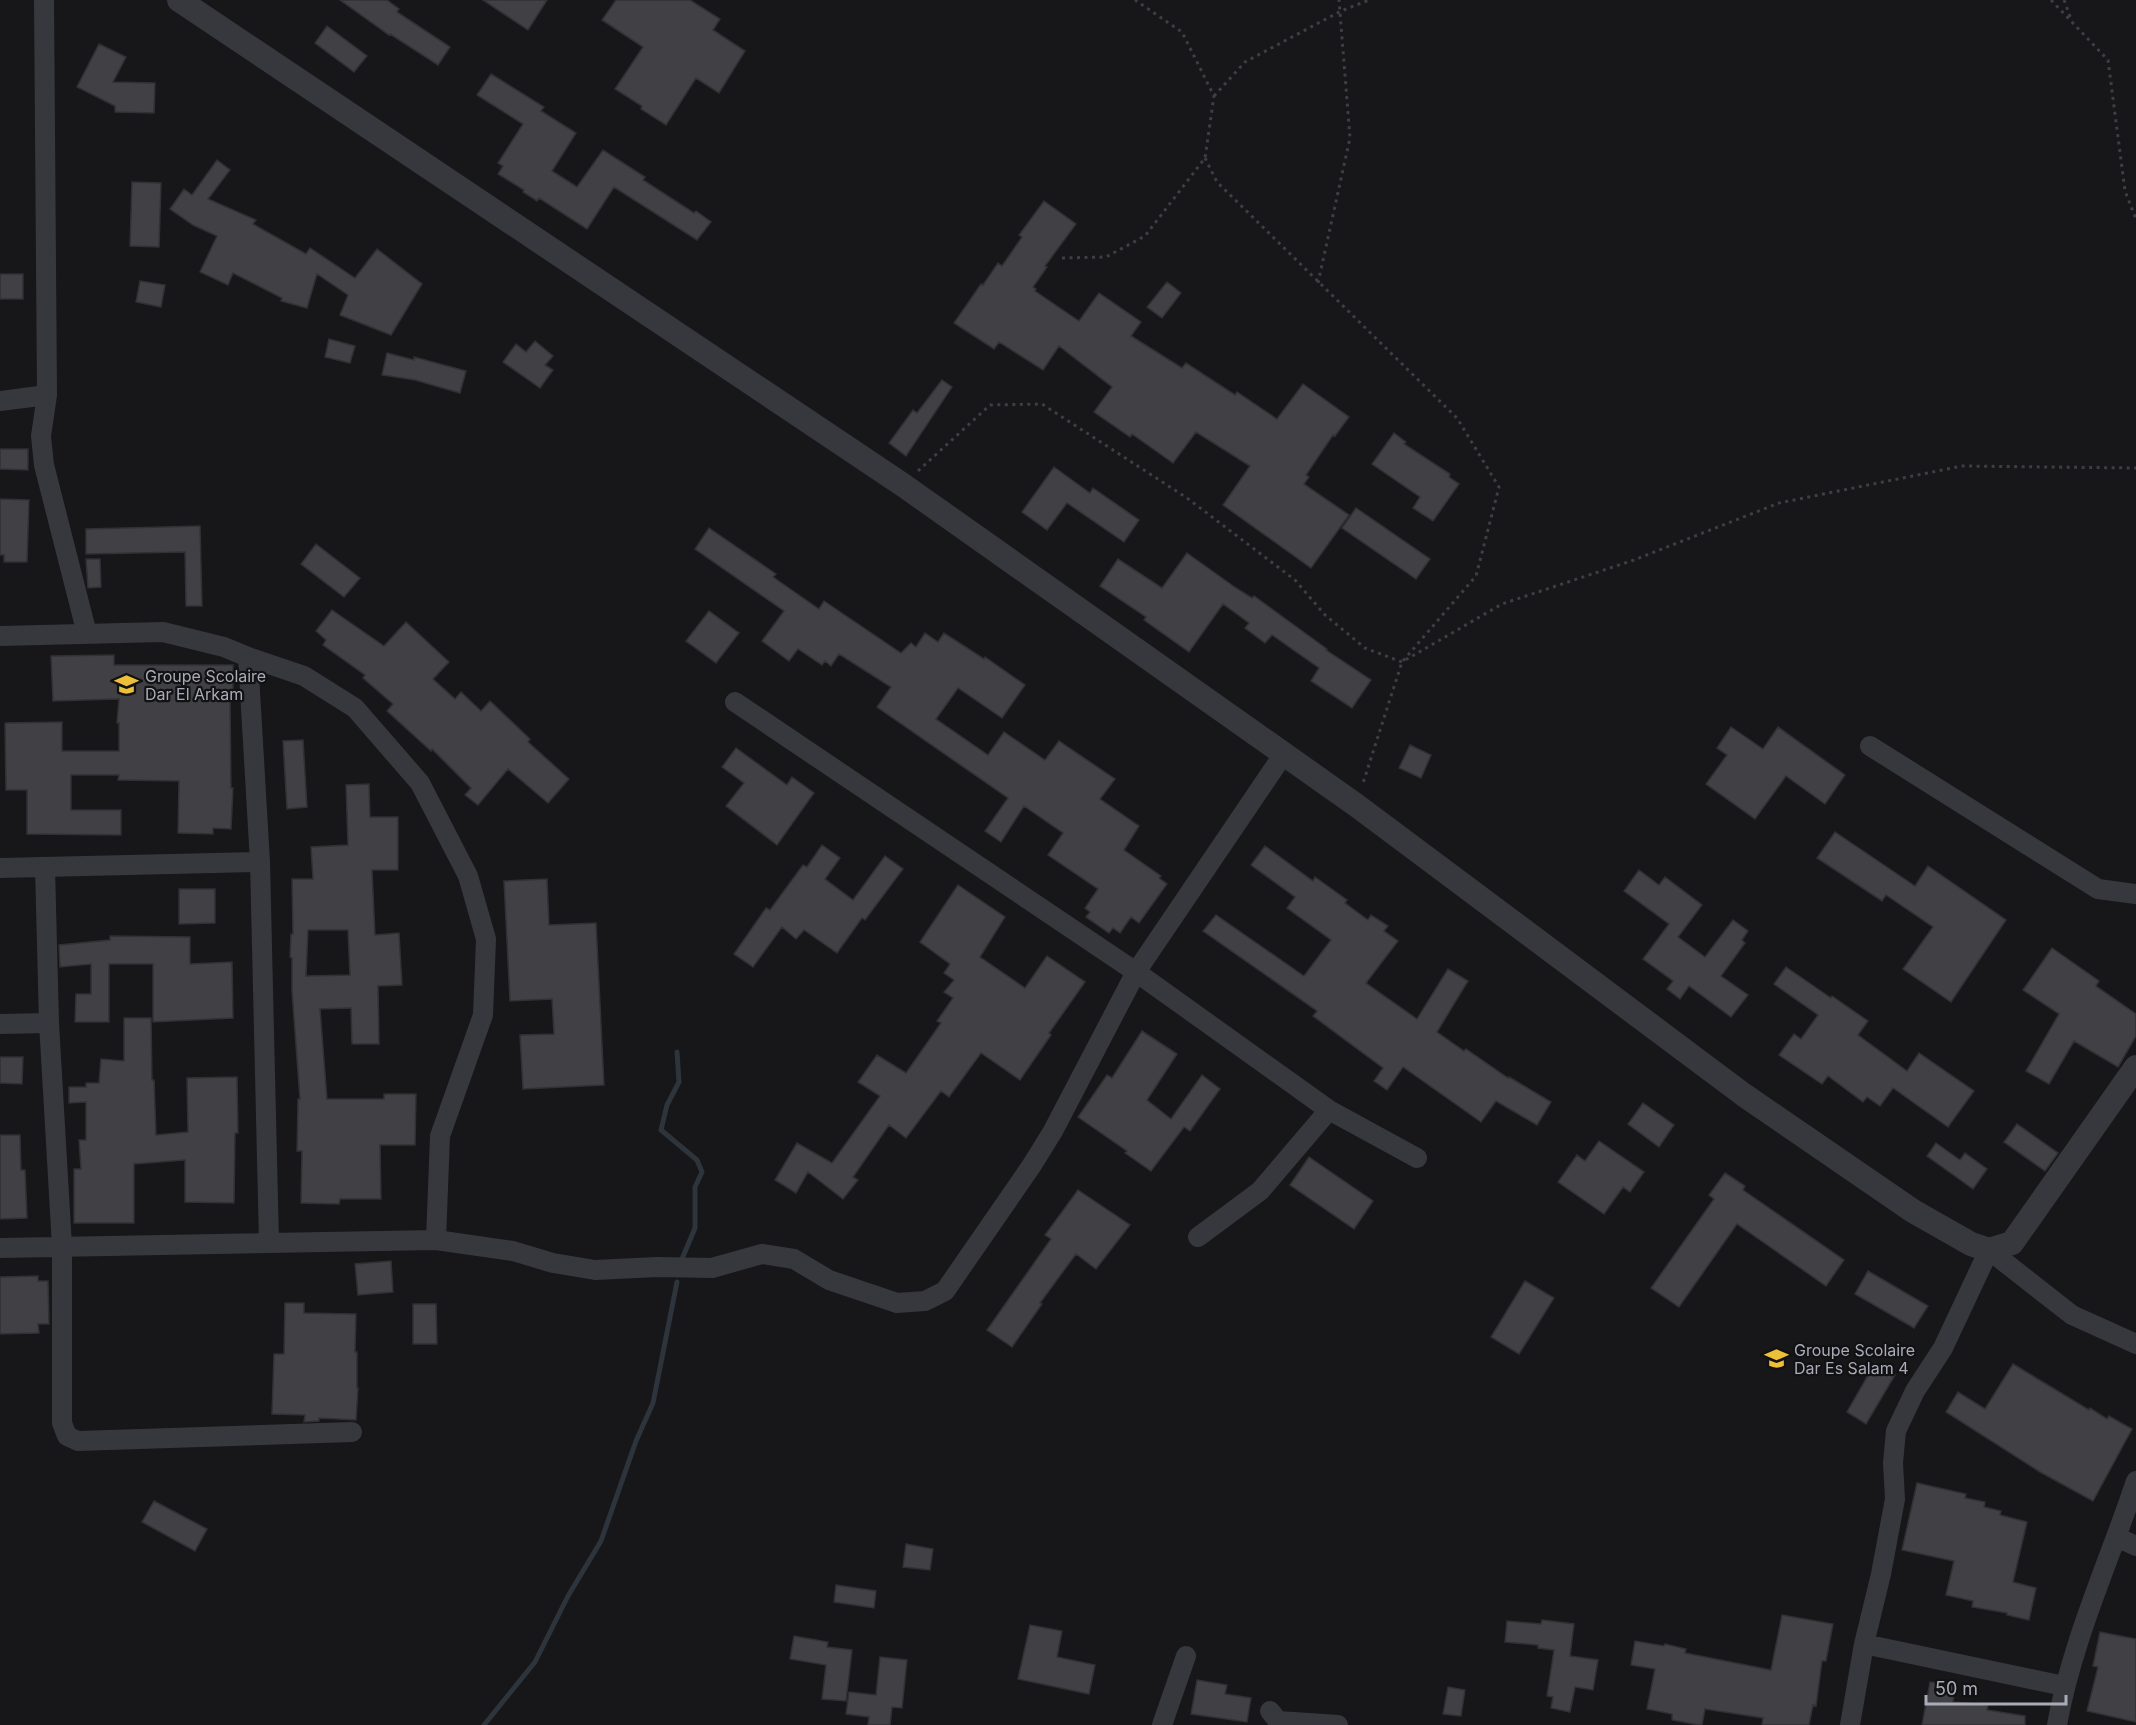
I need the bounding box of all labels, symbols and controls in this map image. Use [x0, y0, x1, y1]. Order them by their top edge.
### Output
place label: Groupe Scolaire Dar El Arkam [145, 666, 266, 704]
school or university icon: Groupe Scolaire Dar El Arkam [114, 672, 140, 698]
place label: Groupe Scolaire Dar Es Salam 4 [1794, 1340, 1915, 1378]
school or university icon: Groupe Scolaire Dar Es Salam 4 [1763, 1346, 1789, 1372]
scale bar [1926, 1668, 2066, 1706]
text: 50 m [1935, 1678, 1978, 1699]

